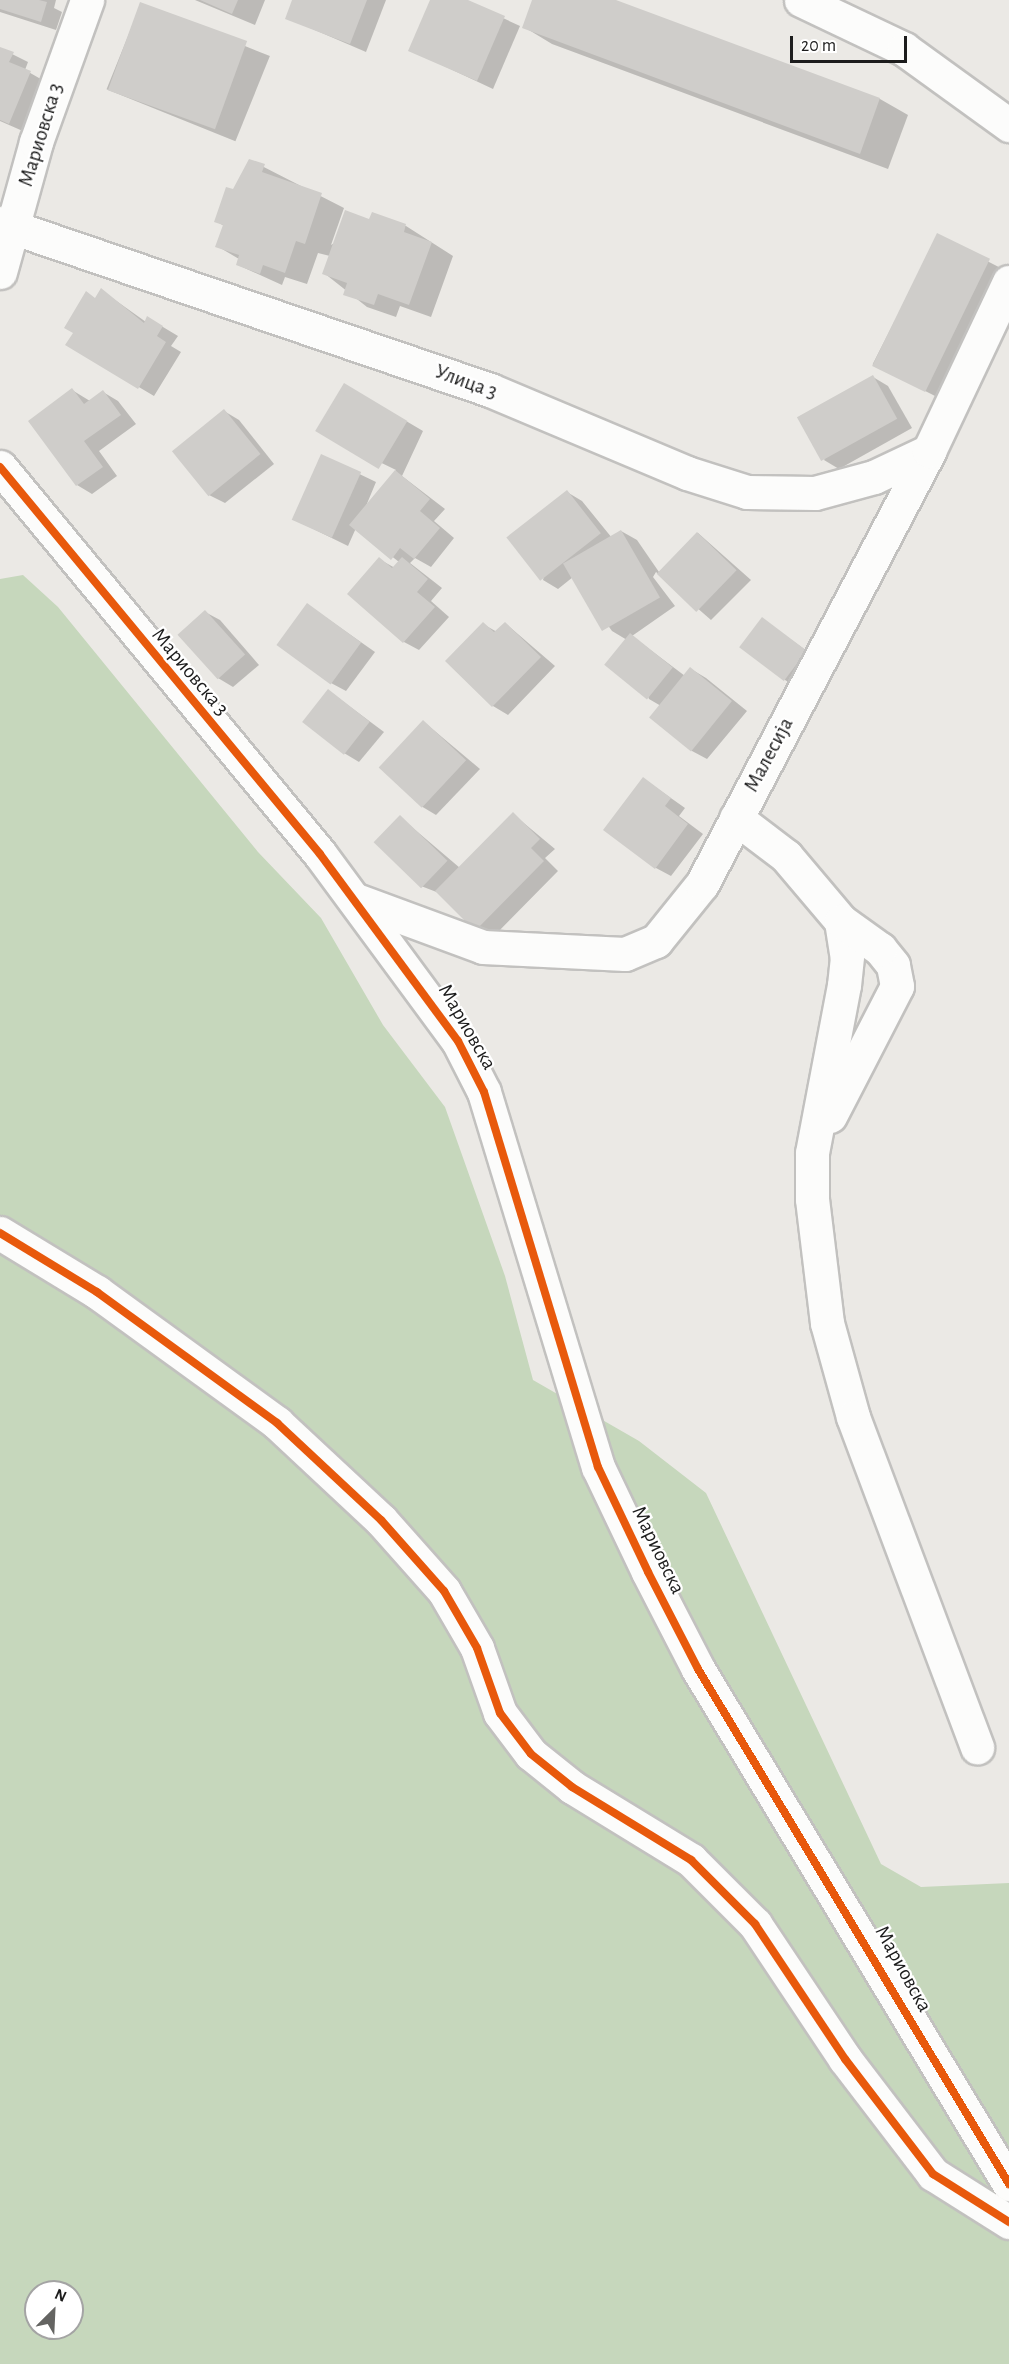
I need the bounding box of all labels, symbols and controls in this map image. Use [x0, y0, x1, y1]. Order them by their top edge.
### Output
scale bar [793, 24, 910, 62]
text: 20 m [801, 37, 836, 55]
street label: Мариовска 3 [13, 80, 69, 190]
street label: Улица 3 [431, 359, 501, 405]
street label: Мариовска 3 [146, 623, 234, 721]
street label: Малесија [739, 713, 799, 797]
street label: Мариовска [432, 980, 502, 1074]
street label: Мариовска [626, 1502, 690, 1598]
street label: Мариовска [869, 1921, 937, 2017]
north arrow [24, 2280, 84, 2340]
text: N [52, 2286, 69, 2305]

